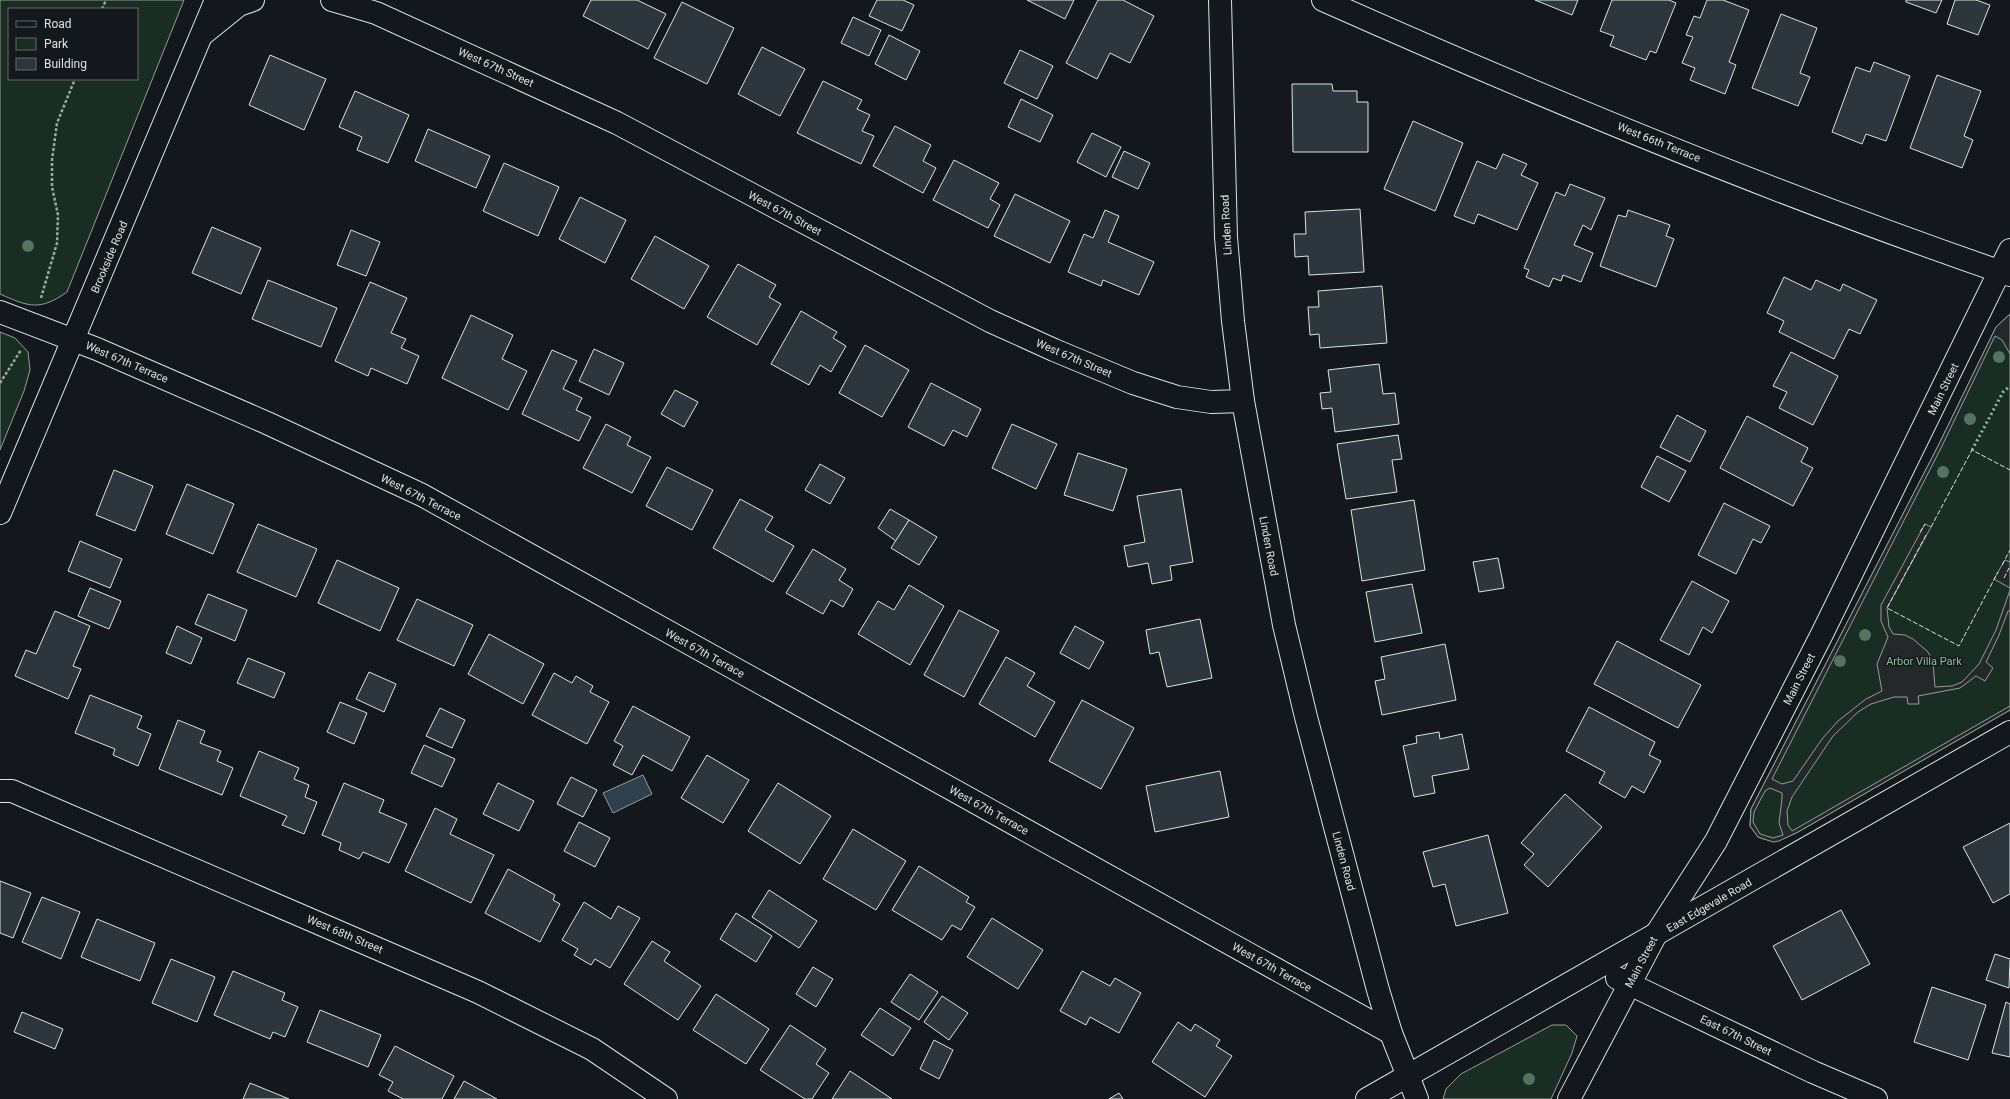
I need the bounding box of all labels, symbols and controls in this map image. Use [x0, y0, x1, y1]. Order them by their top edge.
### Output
legend [8, 8, 138, 80]
text: Road [44, 17, 72, 31]
text: Park [44, 37, 69, 51]
street label: West 67th Street [456, 45, 536, 90]
text: Building [44, 57, 87, 71]
street label: West 66th Terrace [1615, 120, 1702, 165]
street label: West 67th Street [746, 189, 824, 238]
street label: Linden Road [1218, 194, 1235, 256]
street label: Brookside Road [88, 219, 130, 295]
street label: West 67th Street [1034, 337, 1114, 380]
street label: West 67th Terrace [83, 339, 170, 386]
street label: Main Street [1925, 361, 1962, 417]
street label: West 67th Terrace [378, 472, 463, 523]
street label: Linden Road [1256, 515, 1281, 577]
street label: West 67th Terrace [663, 626, 747, 681]
street label: Main Street [1781, 651, 1818, 707]
park label: Arbor Villa Park [1886, 655, 1962, 668]
street label: West 67th Terrace [947, 783, 1031, 838]
street label: Linden Road [1329, 830, 1358, 892]
street label: East Edgevale Road [1664, 876, 1754, 935]
street label: West 68th Street [305, 913, 385, 956]
street label: Main Street [1623, 934, 1661, 990]
street label: West 67th Terrace [1230, 940, 1314, 995]
street label: East 67th Street [1698, 1013, 1774, 1059]

